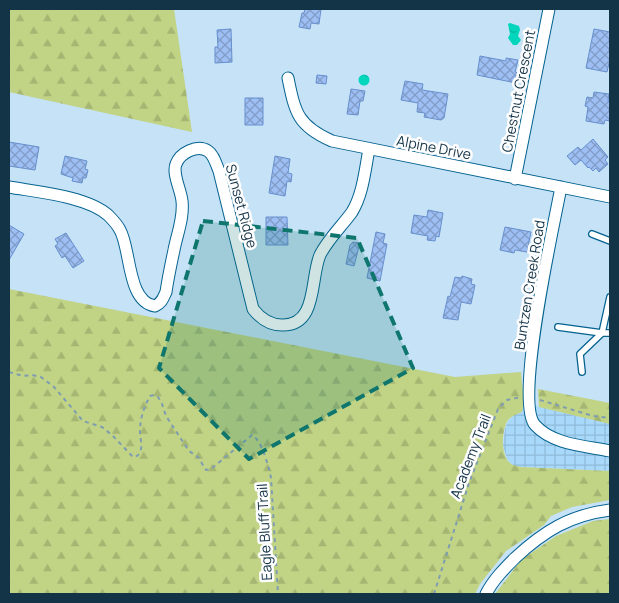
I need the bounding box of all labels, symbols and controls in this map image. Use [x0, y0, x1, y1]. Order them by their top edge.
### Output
street label: Chestnut Crescent [497, 28, 539, 154]
street label: Alpine Drive [395, 130, 473, 164]
street label: Sunset Ridge [222, 162, 262, 250]
street label: Buntzen Creek Road [509, 219, 549, 351]
street label: Academy Trail [445, 411, 495, 501]
street label: Eagle Bluff Trail [252, 483, 276, 581]

